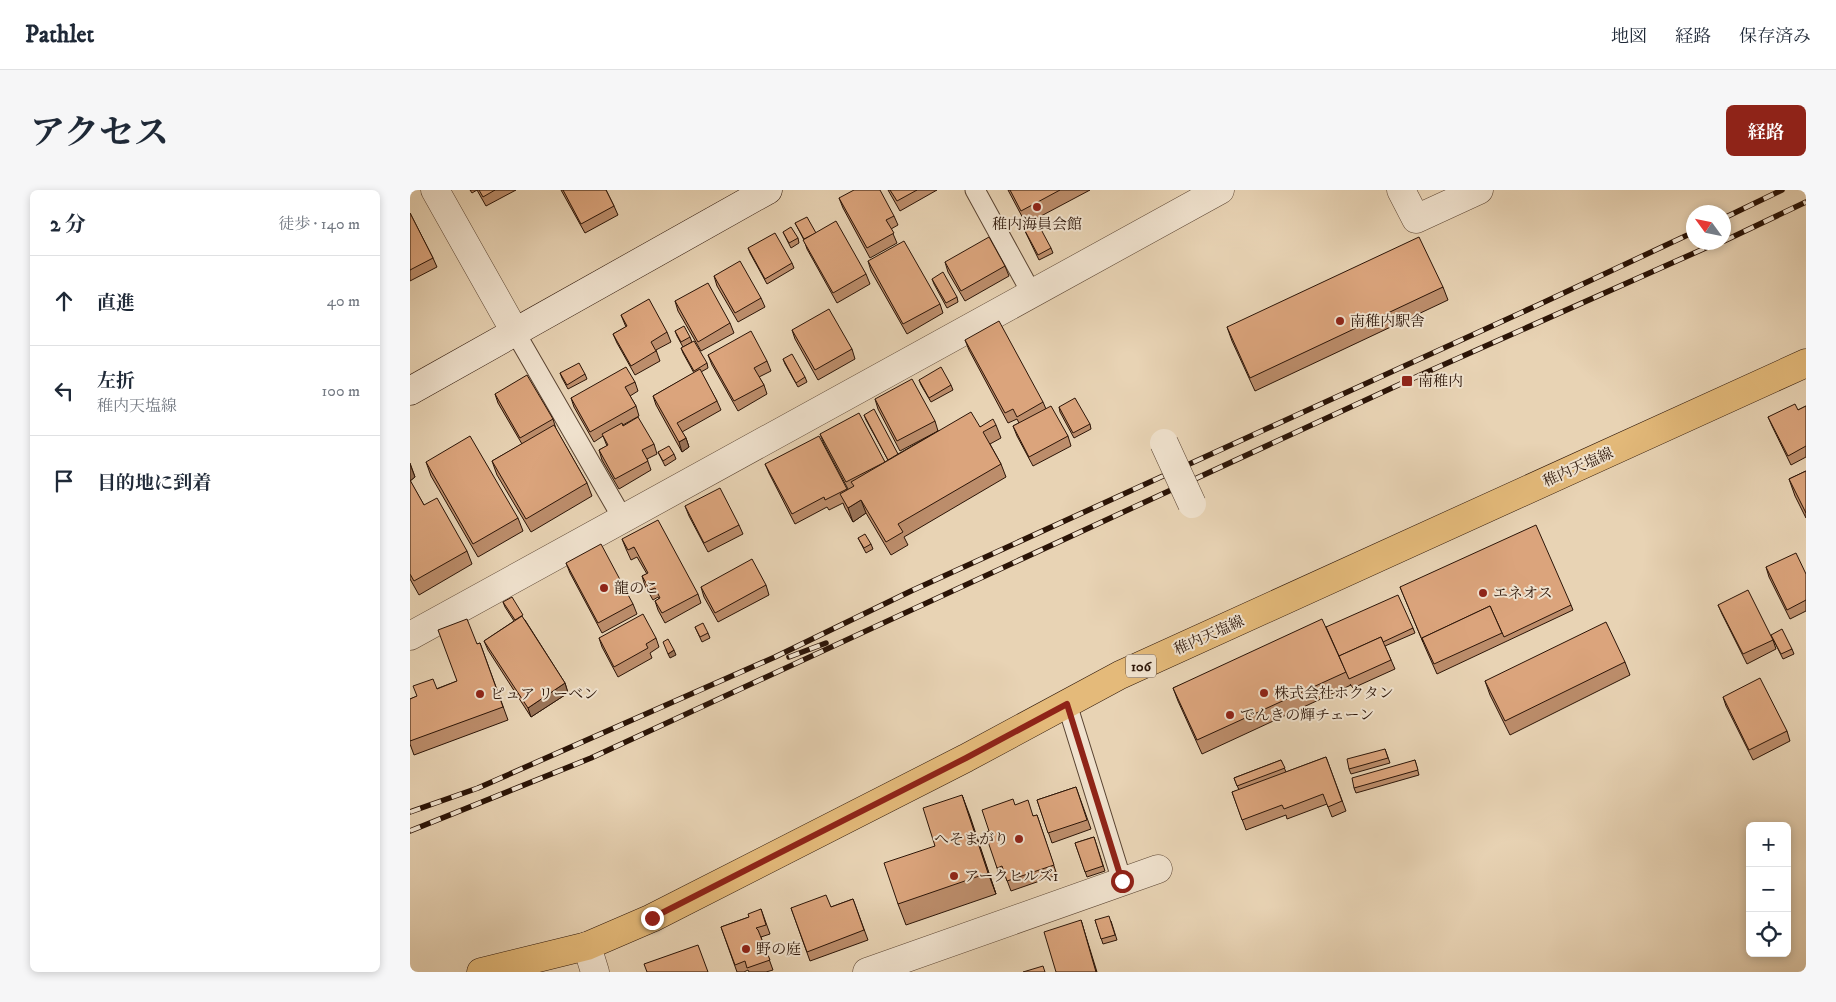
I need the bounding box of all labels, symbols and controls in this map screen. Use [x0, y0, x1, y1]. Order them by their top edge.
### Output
text: Pathlet [25, 20, 94, 50]
text: 地図 [1611, 26, 1647, 48]
text: 経路 [1675, 26, 1711, 48]
text: 保存済み [1739, 26, 1811, 48]
button: 経路 [1726, 105, 1806, 156]
text: アクセス [30, 112, 169, 156]
marker: 稚内海員会館 [1031, 201, 1043, 213]
north arrow [1686, 205, 1731, 250]
text: 2 分 [50, 212, 86, 238]
text: 徒歩 · 140 m [278, 214, 360, 234]
place label: 稚内海員会館 [992, 215, 1082, 234]
icon: ahead [50, 287, 78, 315]
text: 40 m [327, 291, 360, 311]
text: 直進 [97, 292, 135, 315]
place label: 南稚内駅舎 [1350, 312, 1425, 331]
marker: 南稚内駅舎 [1334, 315, 1346, 327]
text: 左折 [97, 370, 135, 393]
place label: 南稚内 [1418, 372, 1463, 391]
marker: 南稚内 [1400, 374, 1414, 388]
icon: left [50, 377, 78, 405]
text: 100 m [322, 381, 360, 401]
text: 稚内天塩線 [97, 396, 177, 416]
street label: 稚内天塩線 [1540, 444, 1616, 491]
icon: arrive [50, 467, 78, 495]
text: 目的地に到着 [97, 472, 211, 495]
place label: 龍のこ [614, 579, 659, 598]
marker: 龍のこ [598, 582, 610, 594]
place label: エネオス [1493, 584, 1553, 603]
marker: エネオス [1477, 587, 1489, 599]
street label: 稚内天塩線 [1171, 612, 1247, 659]
road number: 106 [1126, 654, 1156, 678]
place label: 株式会社ホクタン [1274, 684, 1394, 703]
place label: ピュア リーベン [490, 685, 598, 704]
marker: 株式会社ホクタン [1258, 687, 1270, 699]
marker: ピュア リーベン [474, 688, 486, 700]
place label: でんきの輝チェーン [1240, 706, 1374, 725]
marker: でんきの輝チェーン [1224, 709, 1236, 721]
map controls [1746, 822, 1791, 957]
button: + [1746, 822, 1791, 867]
place label: へそまがり [934, 830, 1009, 849]
marker: へそまがり [1013, 833, 1025, 845]
place label: アークヒルズ1 [964, 867, 1059, 886]
button: − [1746, 867, 1791, 912]
marker: アークヒルズ1 [948, 870, 960, 882]
route start [1111, 870, 1134, 893]
route end [641, 907, 664, 930]
button: locate [1746, 912, 1791, 957]
place label: 野の庭 [756, 940, 801, 959]
marker: 野の庭 [740, 943, 752, 955]

